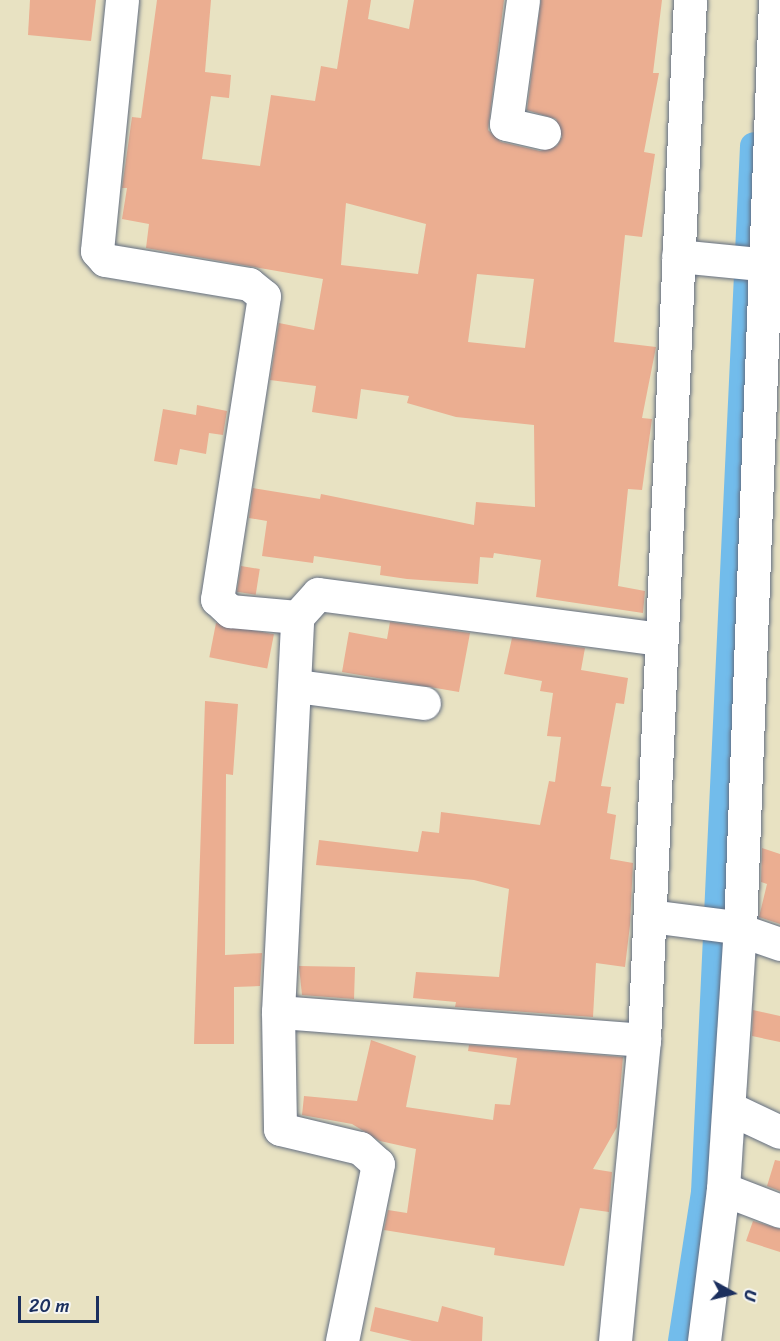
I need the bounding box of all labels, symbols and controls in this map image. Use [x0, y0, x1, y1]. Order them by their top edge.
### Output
north arrow [702, 1263, 762, 1323]
scale bar [21, 1284, 102, 1322]
text: U [735, 1288, 765, 1303]
text: 20 m [29, 1290, 69, 1322]

